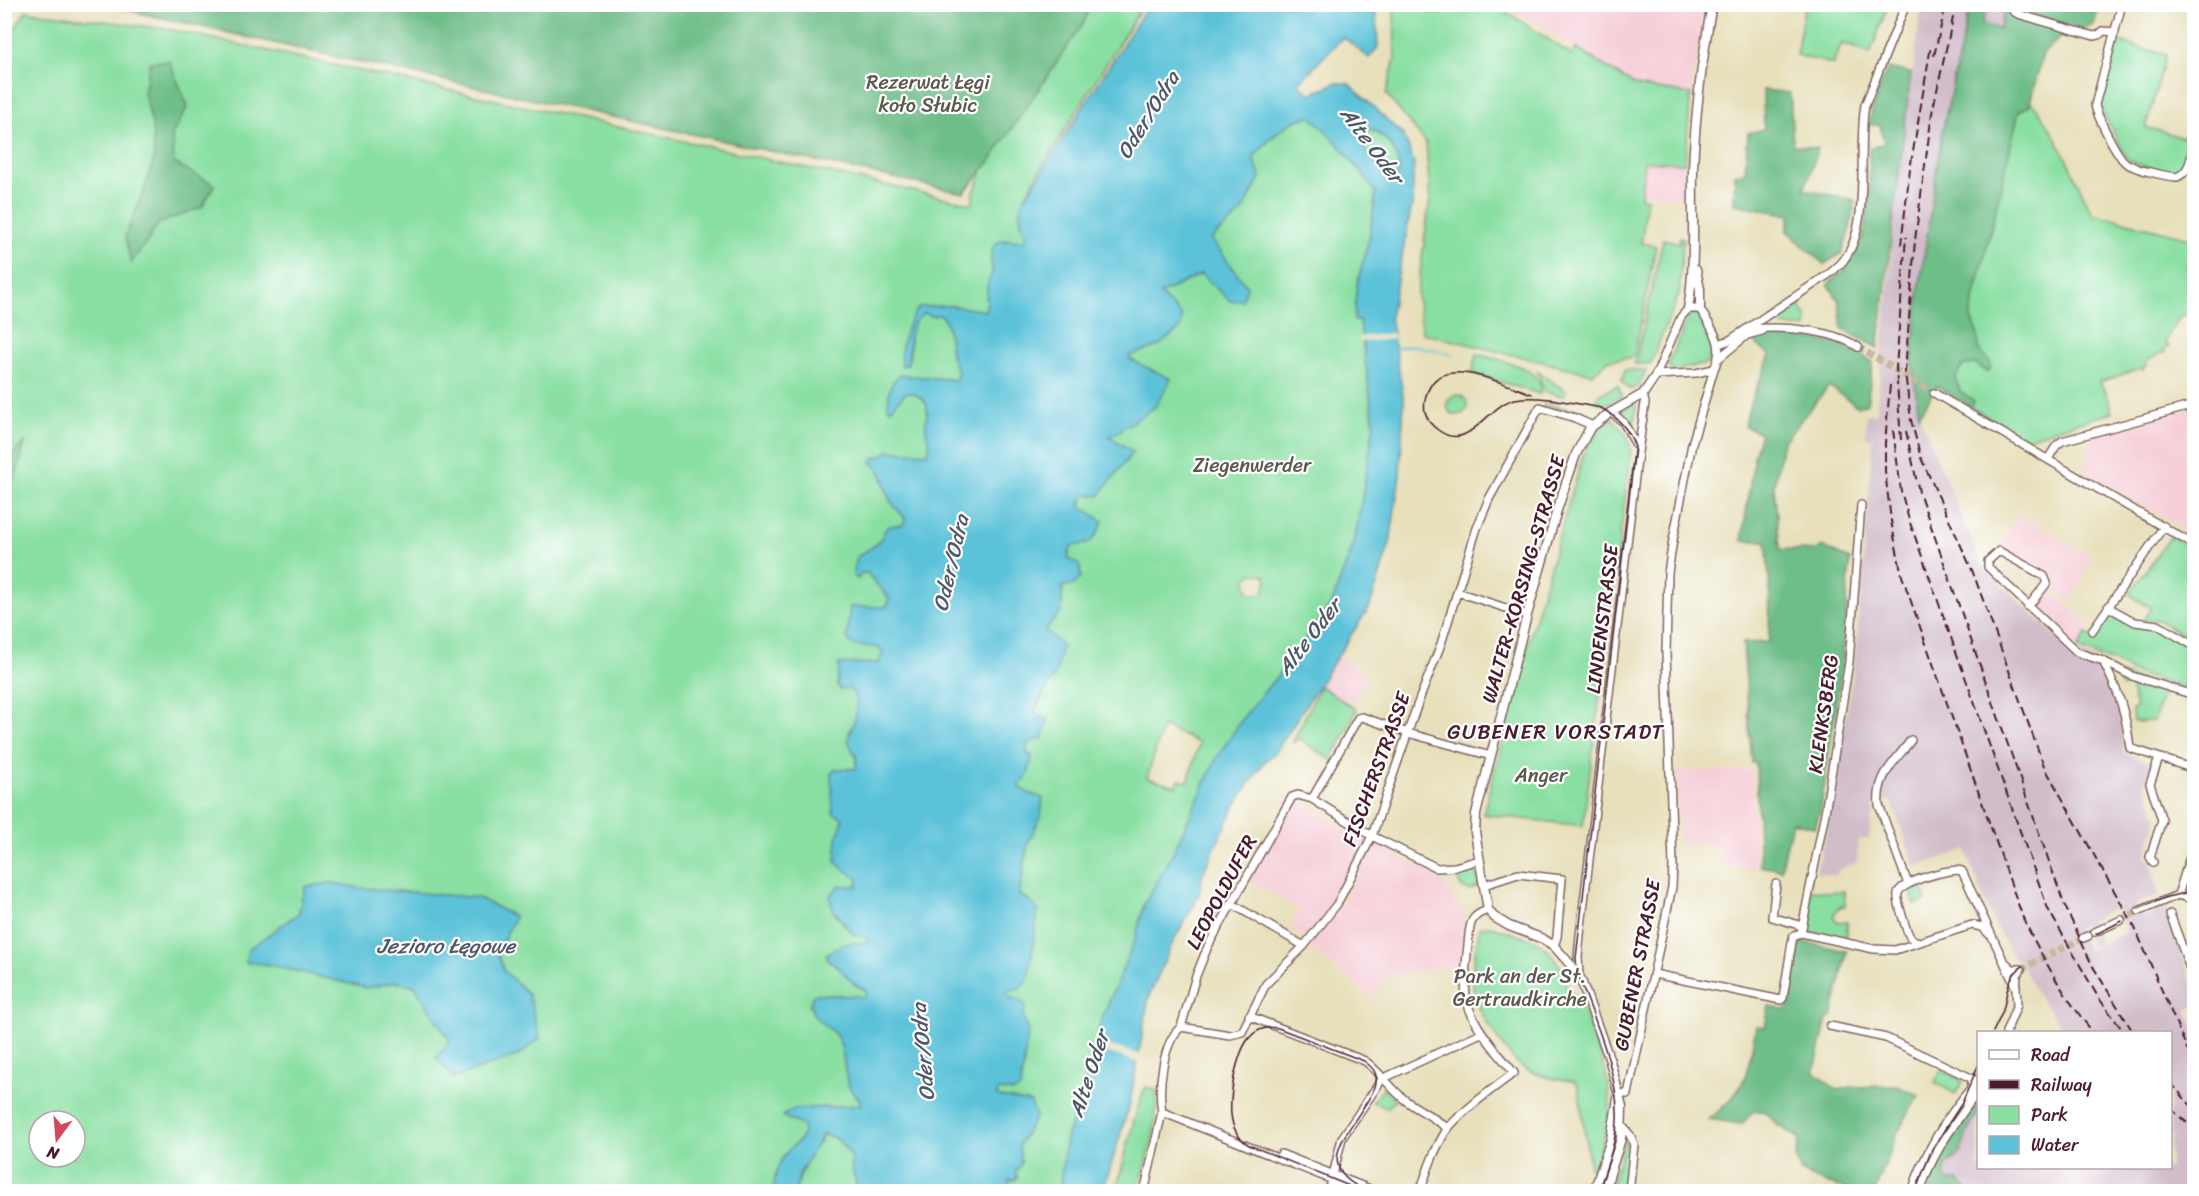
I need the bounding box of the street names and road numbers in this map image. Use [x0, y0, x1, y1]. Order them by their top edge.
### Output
street label: WALTER-KORSING-STRASSE [1471, 449, 1576, 707]
street label: LINDENSTRASSE [1576, 541, 1629, 696]
street label: KLENKSBERG [1798, 652, 1849, 776]
street label: FISCHERSTRASSE [1332, 685, 1421, 851]
street label: LEOPOLDUFER [1176, 828, 1267, 956]
street label: GUBENER STRASSE [1604, 874, 1672, 1054]

